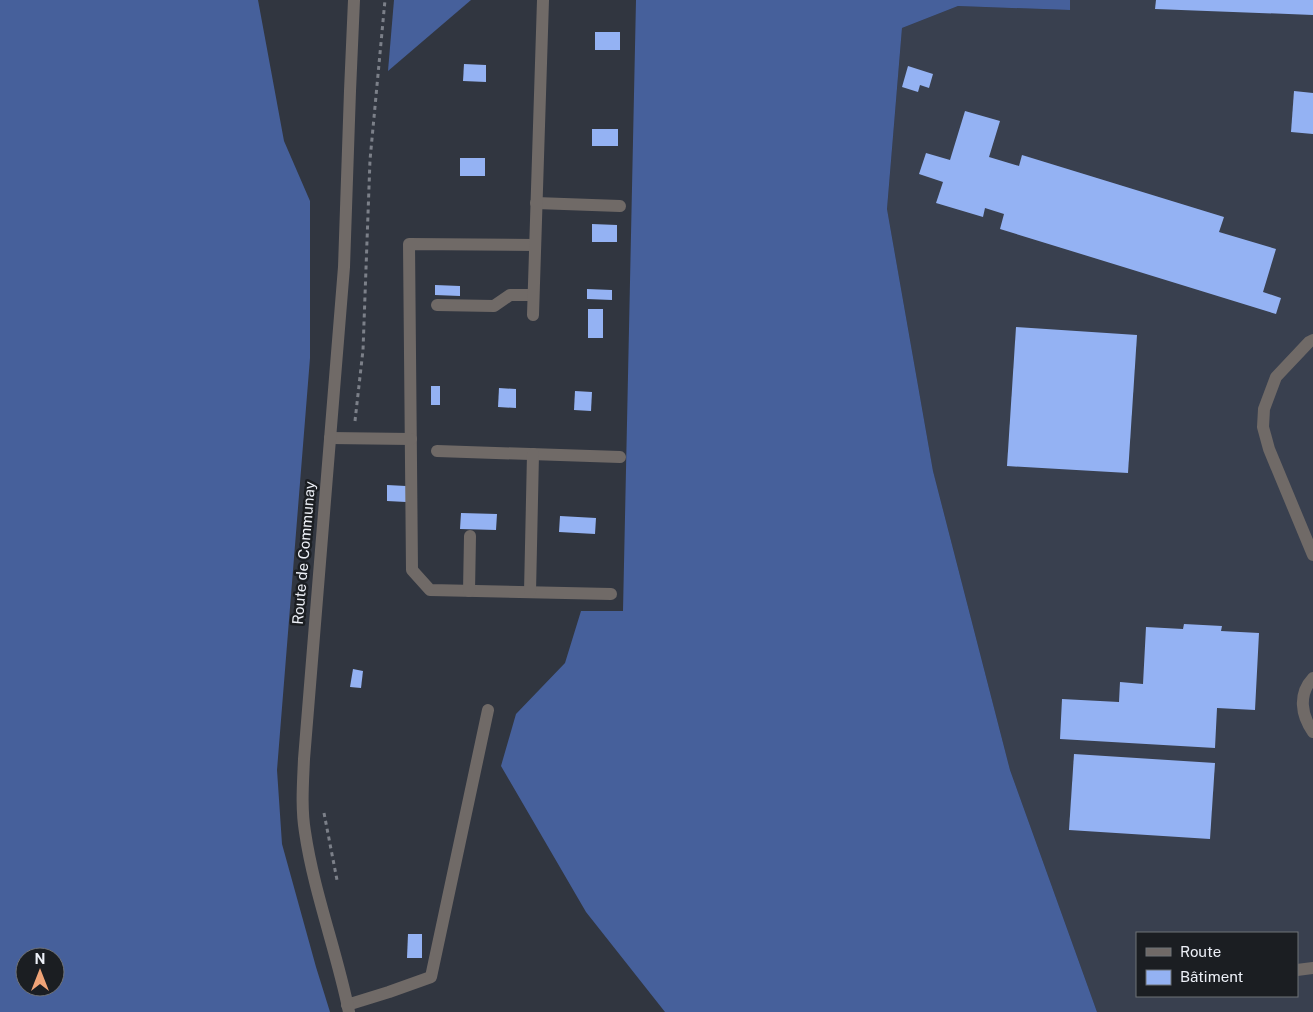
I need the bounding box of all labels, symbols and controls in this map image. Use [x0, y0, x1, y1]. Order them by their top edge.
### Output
street label: Route de Communay [289, 481, 318, 625]
legend [1136, 932, 1298, 997]
text: Route [1180, 943, 1221, 960]
north arrow [15, 947, 65, 997]
text: N [35, 951, 45, 967]
text: Bâtiment [1180, 968, 1243, 985]

